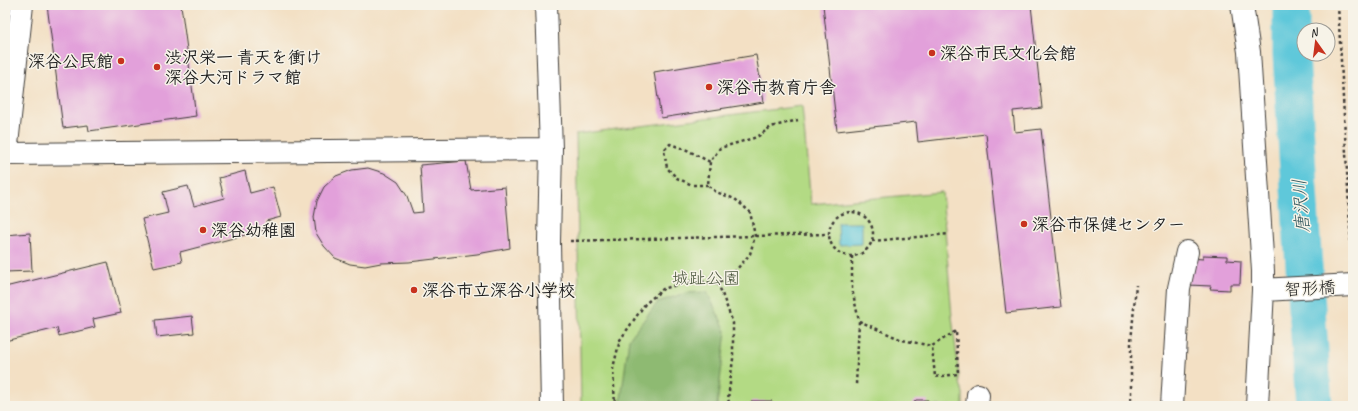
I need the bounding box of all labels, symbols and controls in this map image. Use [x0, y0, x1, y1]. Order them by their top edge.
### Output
north arrow [1296, 22, 1336, 62]
text: N [1309, 24, 1321, 40]
place label: 深谷市民文化会館 [940, 43, 1076, 64]
place label: 渋沢栄一 青天を衝け 深谷大河ドラマ館 [165, 47, 322, 88]
marker: 深谷市民文化会館 [927, 48, 937, 58]
place label: 深谷公民館 [28, 51, 113, 72]
marker: 深谷公民館 [116, 56, 126, 66]
marker: 渋沢栄一 青天を衝け 深谷大河ドラマ館 [152, 62, 162, 72]
place label: 深谷市教育庁舎 [717, 77, 836, 98]
marker: 深谷市教育庁舎 [704, 82, 714, 92]
water label: 唐沢川 [1288, 178, 1314, 234]
place label: 深谷市保健センター [1032, 214, 1185, 235]
marker: 深谷市保健センター [1019, 219, 1029, 229]
place label: 深谷幼稚園 [211, 220, 296, 241]
marker: 深谷幼稚園 [198, 225, 208, 235]
park label: 城趾公園 [672, 268, 740, 289]
street label: 智形橋 [1284, 277, 1336, 300]
place label: 深谷市立深谷小学校 [422, 280, 575, 301]
marker: 深谷市立深谷小学校 [409, 285, 419, 295]

